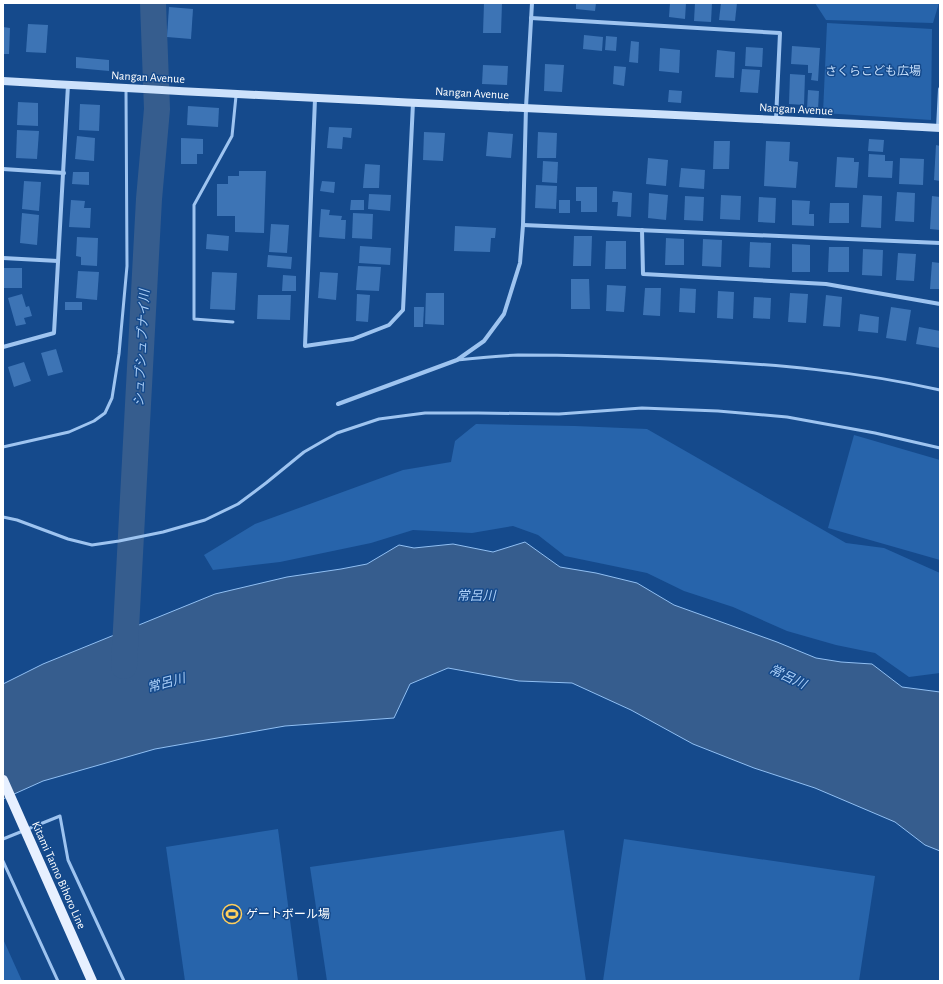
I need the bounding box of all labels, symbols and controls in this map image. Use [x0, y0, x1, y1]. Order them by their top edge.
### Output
park label: さくらこども広場 [825, 64, 921, 77]
street label: Nangan Avenue [111, 69, 185, 85]
street label: Nangan Avenue [435, 85, 509, 101]
street label: Nangan Avenue [759, 101, 833, 117]
water label: シュブシュブナイ川 [131, 287, 152, 407]
water label: 常呂川 [456, 589, 497, 603]
water label: 常呂川 [767, 662, 810, 693]
water label: 常呂川 [146, 671, 189, 695]
street label: Kitami Tanno Bihoro Line [30, 819, 88, 931]
sports icon: ゲートボール場 [221, 903, 243, 925]
place label: ゲートボール場 [246, 908, 330, 920]

